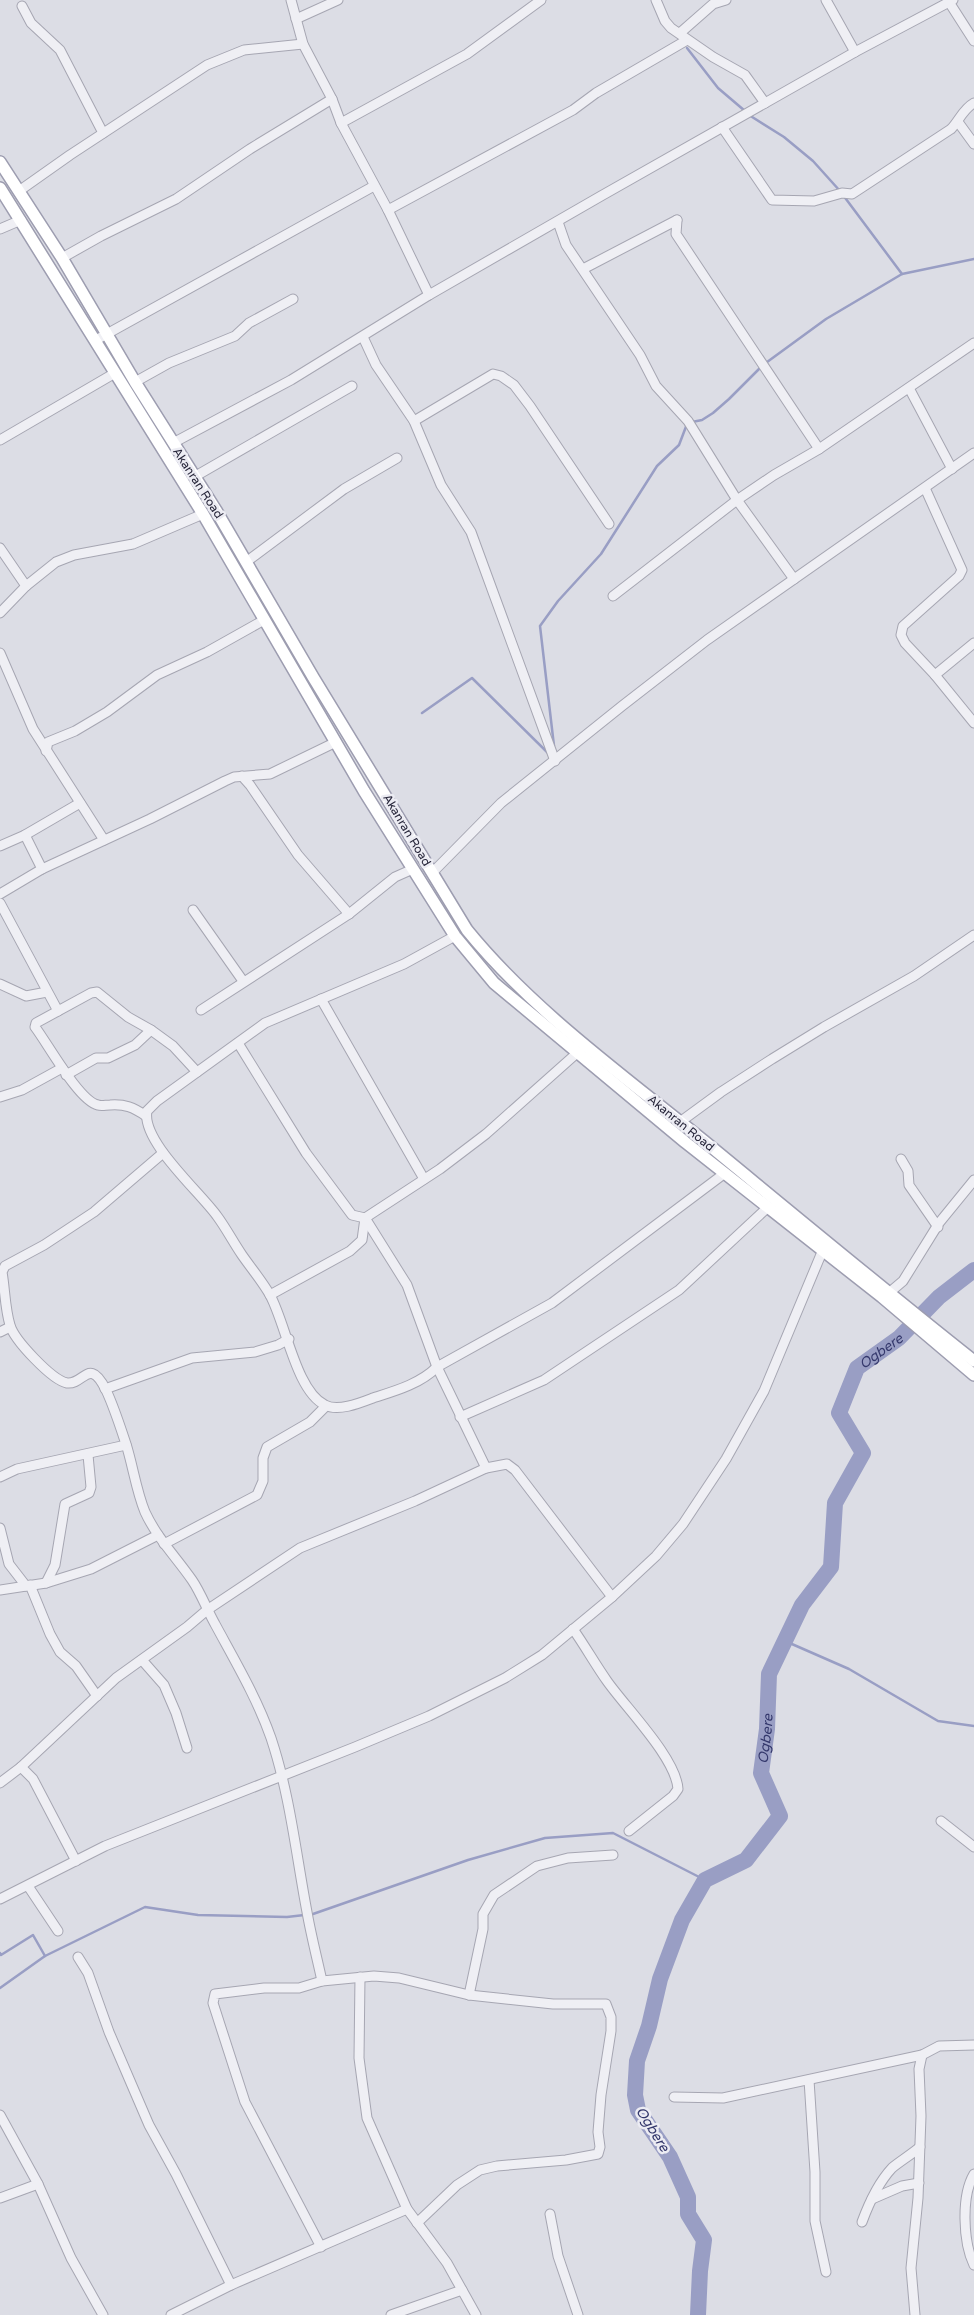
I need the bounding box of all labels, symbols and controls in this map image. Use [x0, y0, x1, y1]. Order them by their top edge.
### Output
street label: Akanran Road [170, 445, 226, 521]
street label: Akanran Road [380, 792, 434, 868]
street label: Akanran Road [645, 1092, 717, 1154]
water label: Ogbere [856, 1329, 907, 1373]
water label: Ogbere [754, 1713, 777, 1765]
water label: Ogbere [632, 2104, 674, 2156]

